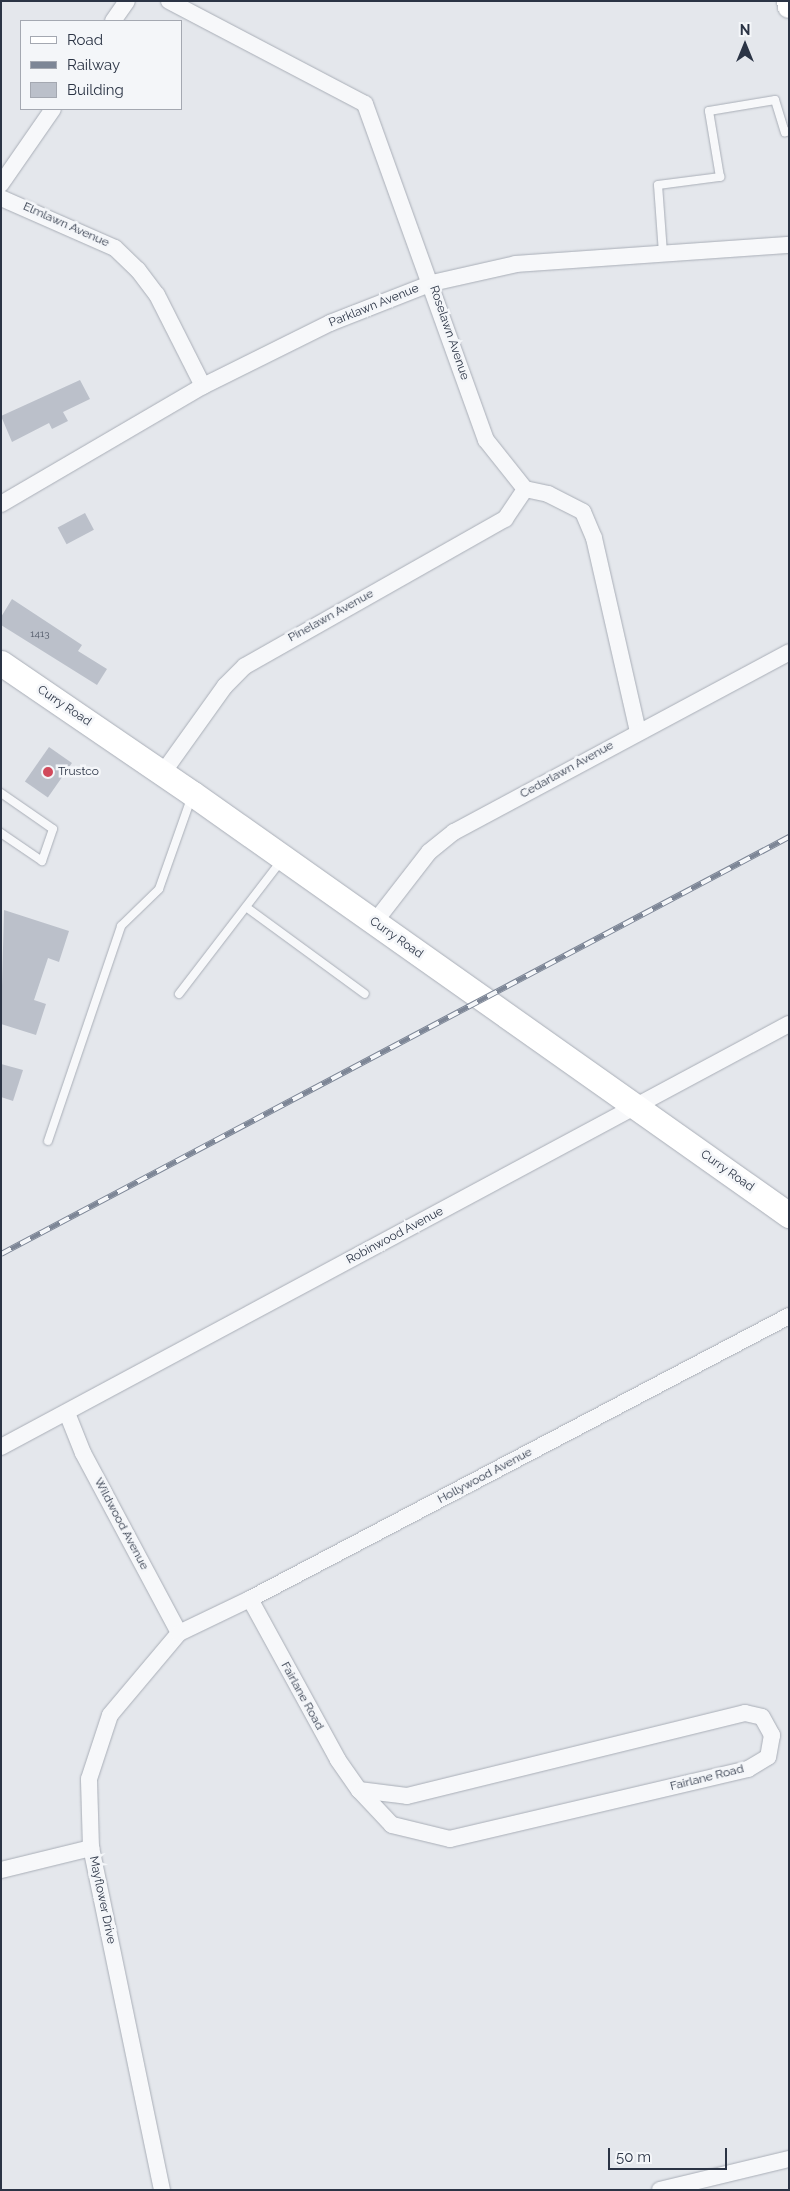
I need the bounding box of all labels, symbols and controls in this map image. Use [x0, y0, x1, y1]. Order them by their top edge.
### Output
legend [20, 20, 182, 110]
north arrow [720, 20, 770, 70]
text: N [740, 22, 750, 38]
text: Road [67, 31, 103, 49]
text: Railway [67, 56, 120, 74]
text: Building [67, 81, 124, 99]
street label: Elmlawn Avenue [21, 199, 111, 251]
street label: Parklawn Avenue [327, 281, 421, 331]
street label: Roselawn Avenue [426, 284, 472, 382]
street label: Pinelawn Avenue [286, 587, 376, 645]
house number: 1413 [30, 628, 50, 640]
street label: Curry Road [34, 683, 94, 729]
street label: Cedarlawn Avenue [518, 738, 616, 802]
place label: Trustco [58, 765, 99, 779]
marker: Trustco [42, 766, 54, 778]
street label: Curry Road [366, 914, 426, 962]
street label: Curry Road [697, 1147, 757, 1195]
street label: Robinwood Avenue [344, 1204, 446, 1268]
street label: Hollywood Avenue [435, 1445, 535, 1507]
street label: Wildwood Avenue [91, 1475, 151, 1573]
street label: Fairlane Road [277, 1660, 327, 1732]
street label: Fairlane Road [669, 1762, 745, 1794]
street label: Mayflower Drive [86, 1855, 118, 1945]
scale bar [610, 2138, 729, 2170]
text: 50 m [616, 2148, 651, 2166]

